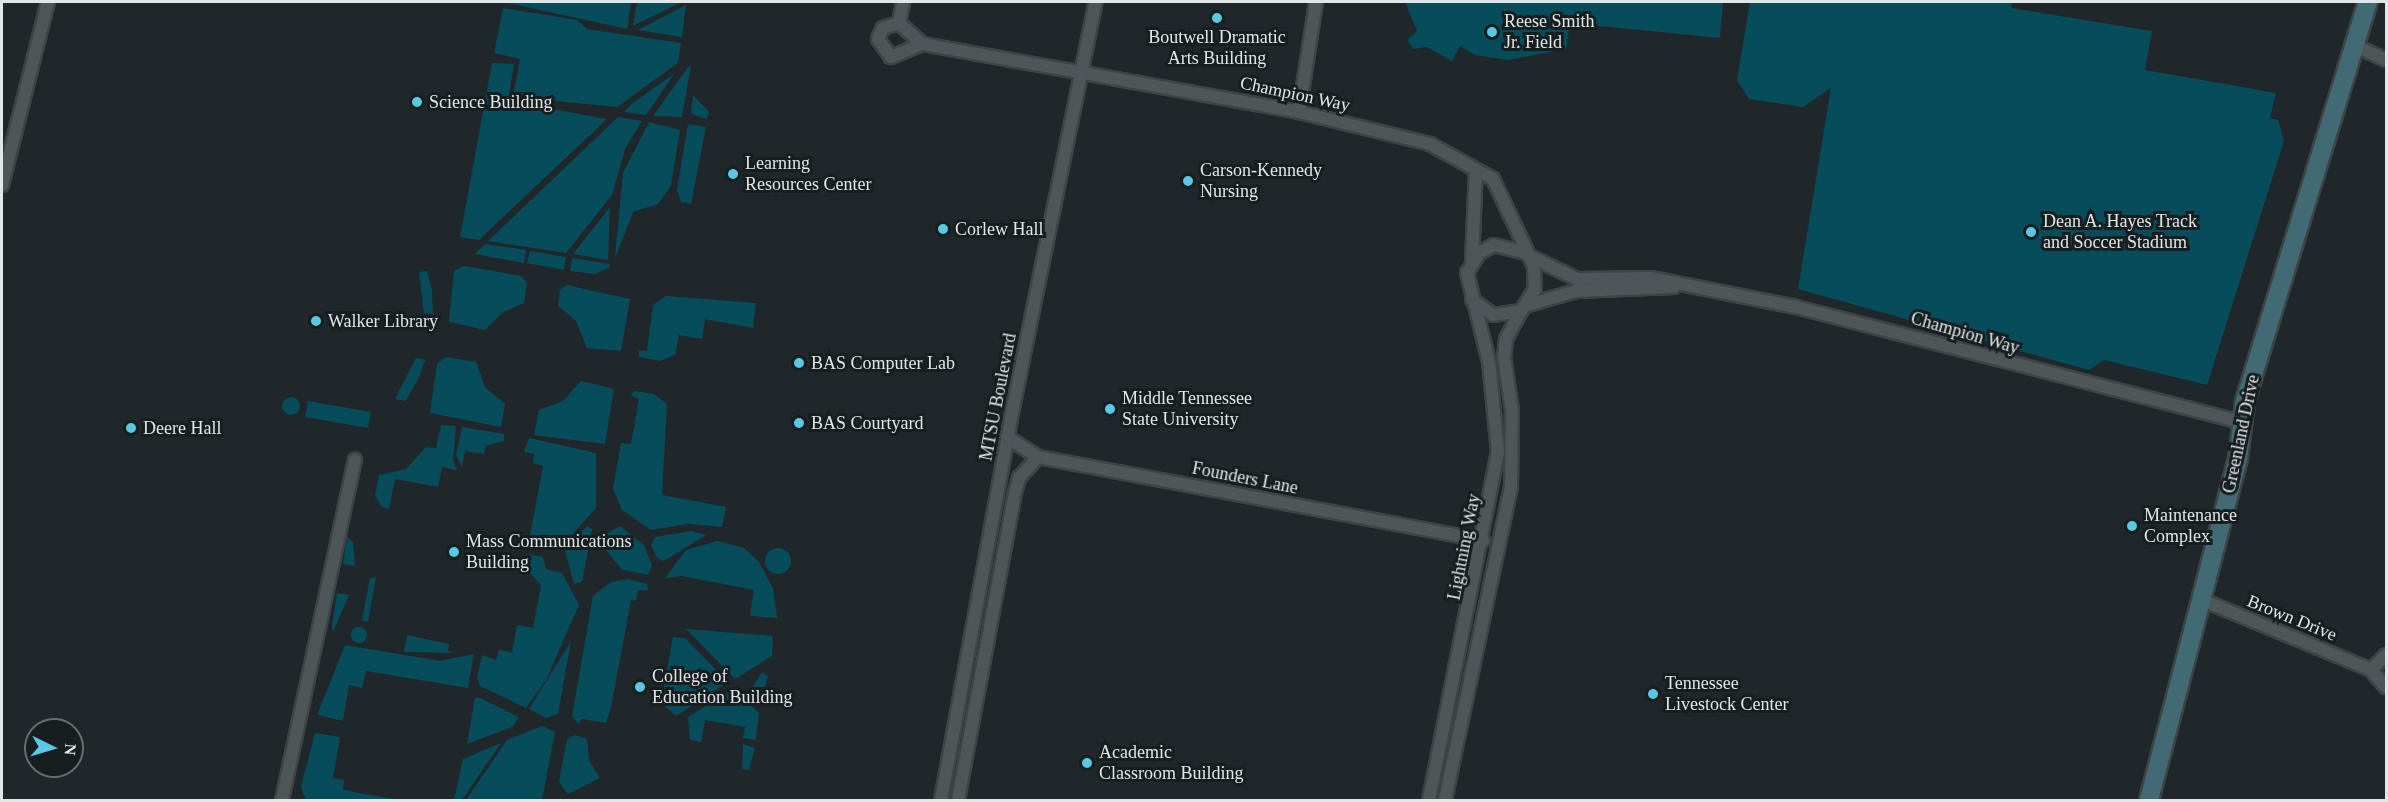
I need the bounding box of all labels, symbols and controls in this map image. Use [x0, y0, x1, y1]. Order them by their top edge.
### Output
marker: Boutwell Dramatic Arts Building [1210, 11, 1224, 25]
place label: Reese Smith Jr. Field [1504, 11, 1594, 54]
marker: Reese Smith Jr. Field [1485, 25, 1499, 39]
place label: Boutwell Dramatic Arts Building [1148, 27, 1286, 70]
street label: Champion Way [1238, 72, 1352, 116]
place label: Science Building [429, 91, 552, 113]
marker: Science Building [410, 95, 424, 109]
place label: Learning Resources Center [745, 153, 871, 195]
place label: Carson-Kennedy Nursing [1200, 160, 1322, 202]
marker: Learning Resources Center [726, 167, 740, 181]
marker: Carson-Kennedy Nursing [1181, 174, 1195, 188]
place label: Dean A. Hayes Track and Soccer Stadium [2043, 211, 2198, 254]
place label: Corlew Hall [955, 218, 1043, 240]
marker: Corlew Hall [936, 222, 950, 236]
marker: Dean A. Hayes Track and Soccer Stadium [2024, 225, 2038, 239]
street label: Champion Way [1908, 307, 2022, 359]
place label: Walker Library [328, 310, 438, 332]
marker: Walker Library [309, 314, 323, 328]
street label: MTSU Boulevard [975, 331, 1021, 463]
place label: BAS Computer Lab [811, 352, 955, 374]
marker: BAS Computer Lab [792, 356, 806, 370]
street label: Greenland Drive [2218, 373, 2264, 495]
place label: Middle Tennessee State University [1122, 388, 1252, 430]
marker: Middle Tennessee State University [1103, 402, 1117, 416]
place label: BAS Courtyard [811, 412, 924, 434]
marker: BAS Courtyard [792, 416, 806, 430]
place label: Deere Hall [143, 417, 221, 439]
marker: Deere Hall [124, 421, 138, 435]
street label: Founders Lane [1190, 457, 1300, 499]
street label: Lightning Way [1443, 492, 1485, 602]
place label: Maintenance Complex [2144, 505, 2237, 548]
marker: Maintenance Complex [2125, 519, 2139, 533]
place label: Mass Communications Building [466, 531, 631, 574]
marker: Mass Communications Building [447, 545, 461, 559]
street label: Brown Drive [2244, 590, 2340, 646]
place label: College of Education Building [652, 666, 792, 708]
place label: Tennessee Livestock Center [1665, 673, 1788, 716]
marker: College of Education Building [633, 680, 647, 694]
marker: Tennessee Livestock Center [1646, 687, 1660, 701]
north arrow [24, 718, 84, 778]
place label: Academic Classroom Building [1099, 742, 1244, 784]
text: N [61, 743, 79, 756]
marker: Academic Classroom Building [1080, 756, 1094, 770]

